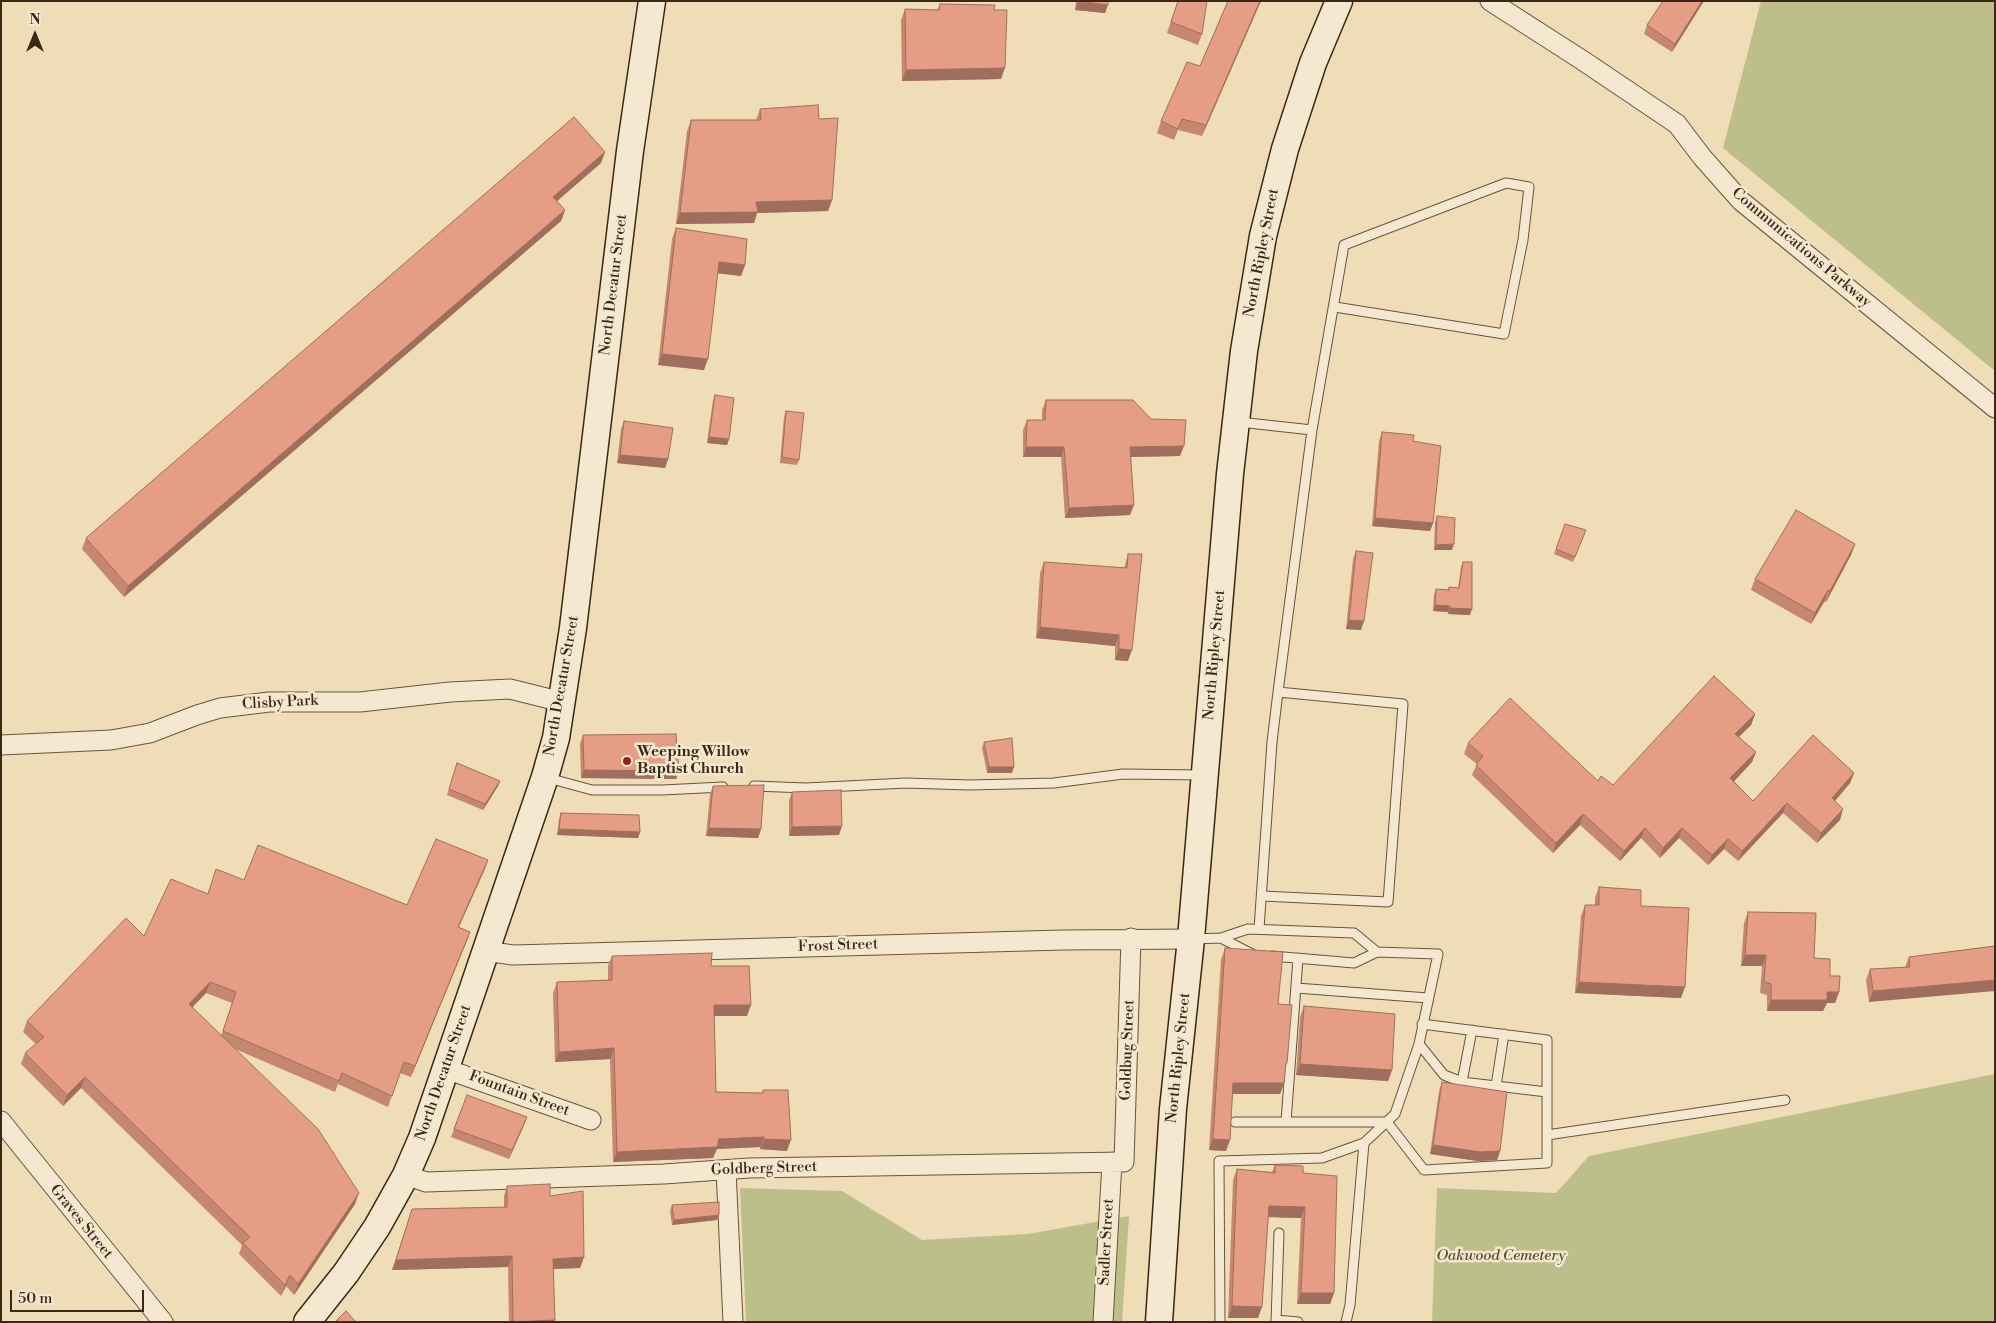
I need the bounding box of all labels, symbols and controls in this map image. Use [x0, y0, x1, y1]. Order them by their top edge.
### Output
north arrow [10, 10, 60, 60]
text: N [29, 11, 41, 29]
street label: Communications Parkway [1728, 184, 1874, 312]
street label: North Ripley Street [1241, 187, 1283, 319]
street label: North Decatur Street [596, 213, 632, 357]
street label: North Ripley Street [1200, 589, 1230, 721]
street label: North Decatur Street [541, 614, 583, 758]
street label: Clisby Park [241, 692, 319, 714]
place label: Weeping Willow Baptist Church [637, 743, 750, 778]
marker: Weeping Willow Baptist Church [621, 755, 633, 767]
street label: Frost Street [798, 936, 878, 956]
street label: North Ripley Street [1163, 992, 1195, 1124]
street label: Goldbug Street [1117, 999, 1139, 1101]
street label: North Decatur Street [412, 1003, 476, 1143]
street label: Fountain Street [466, 1067, 572, 1121]
street label: Goldberg Street [710, 1158, 818, 1180]
street label: Graves Street [46, 1181, 116, 1263]
street label: Sadler Street [1096, 1198, 1118, 1286]
park label: Oakwood Cemetery [1436, 1247, 1566, 1265]
scale bar [12, 1280, 146, 1312]
text: 50 m [18, 1289, 52, 1308]

